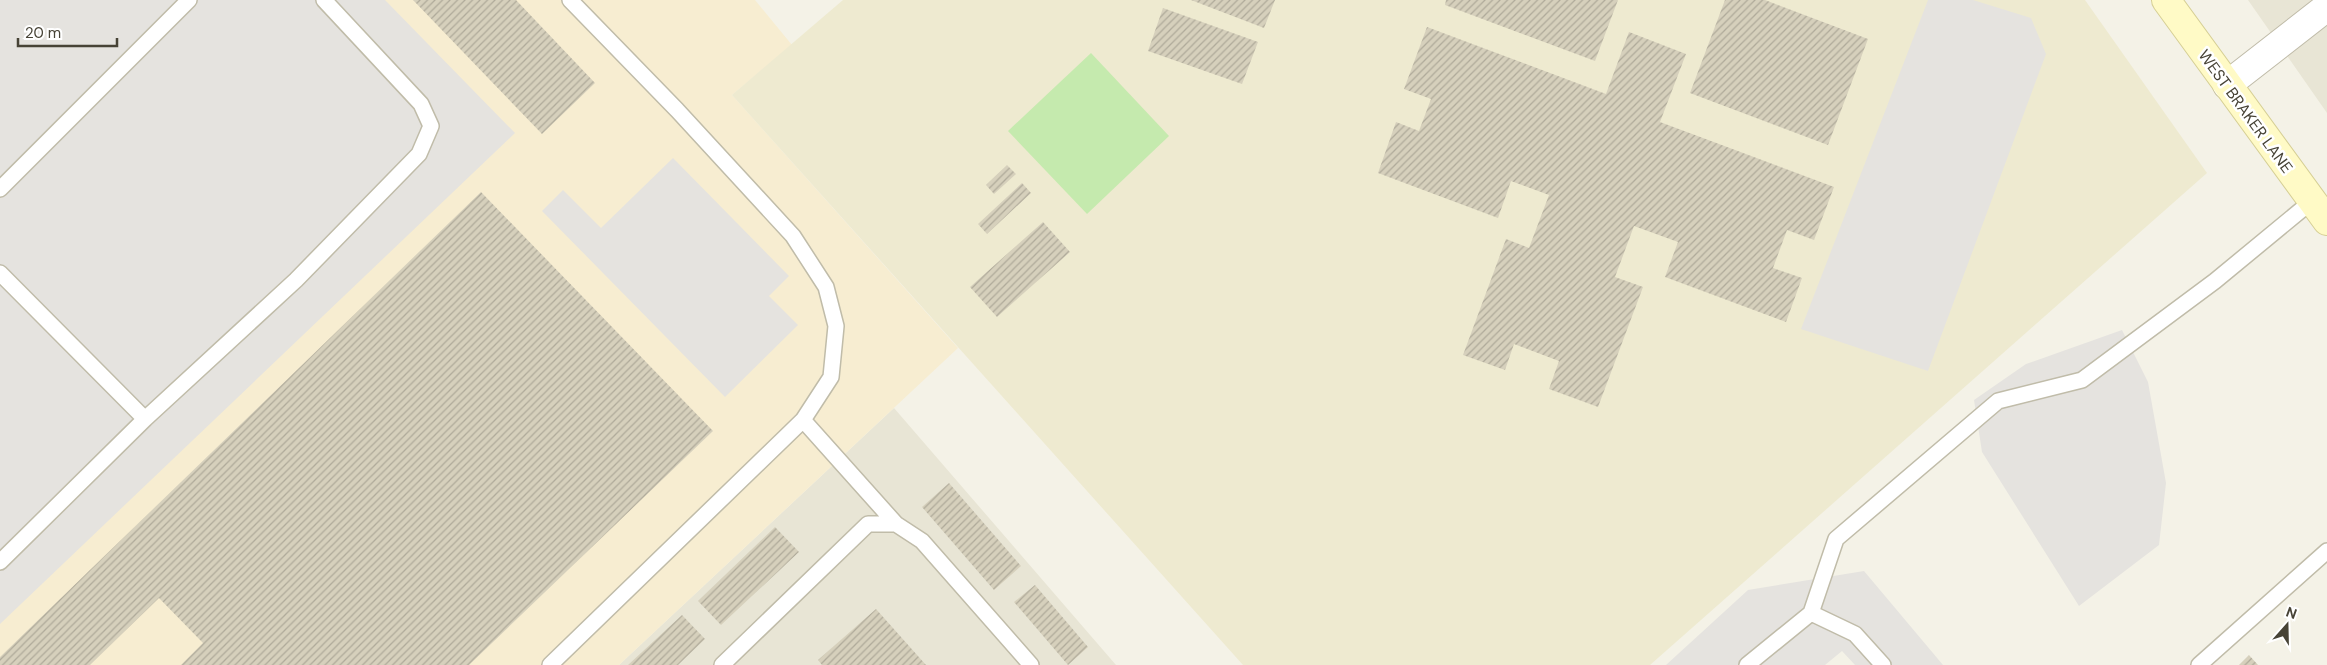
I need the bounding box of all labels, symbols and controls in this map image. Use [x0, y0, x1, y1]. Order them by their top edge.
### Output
scale bar [18, 15, 116, 47]
text: 20 m [25, 23, 61, 43]
street label: WEST BRAKER LANE [2194, 45, 2298, 177]
north arrow [2262, 600, 2312, 650]
text: N [2284, 603, 2299, 623]

